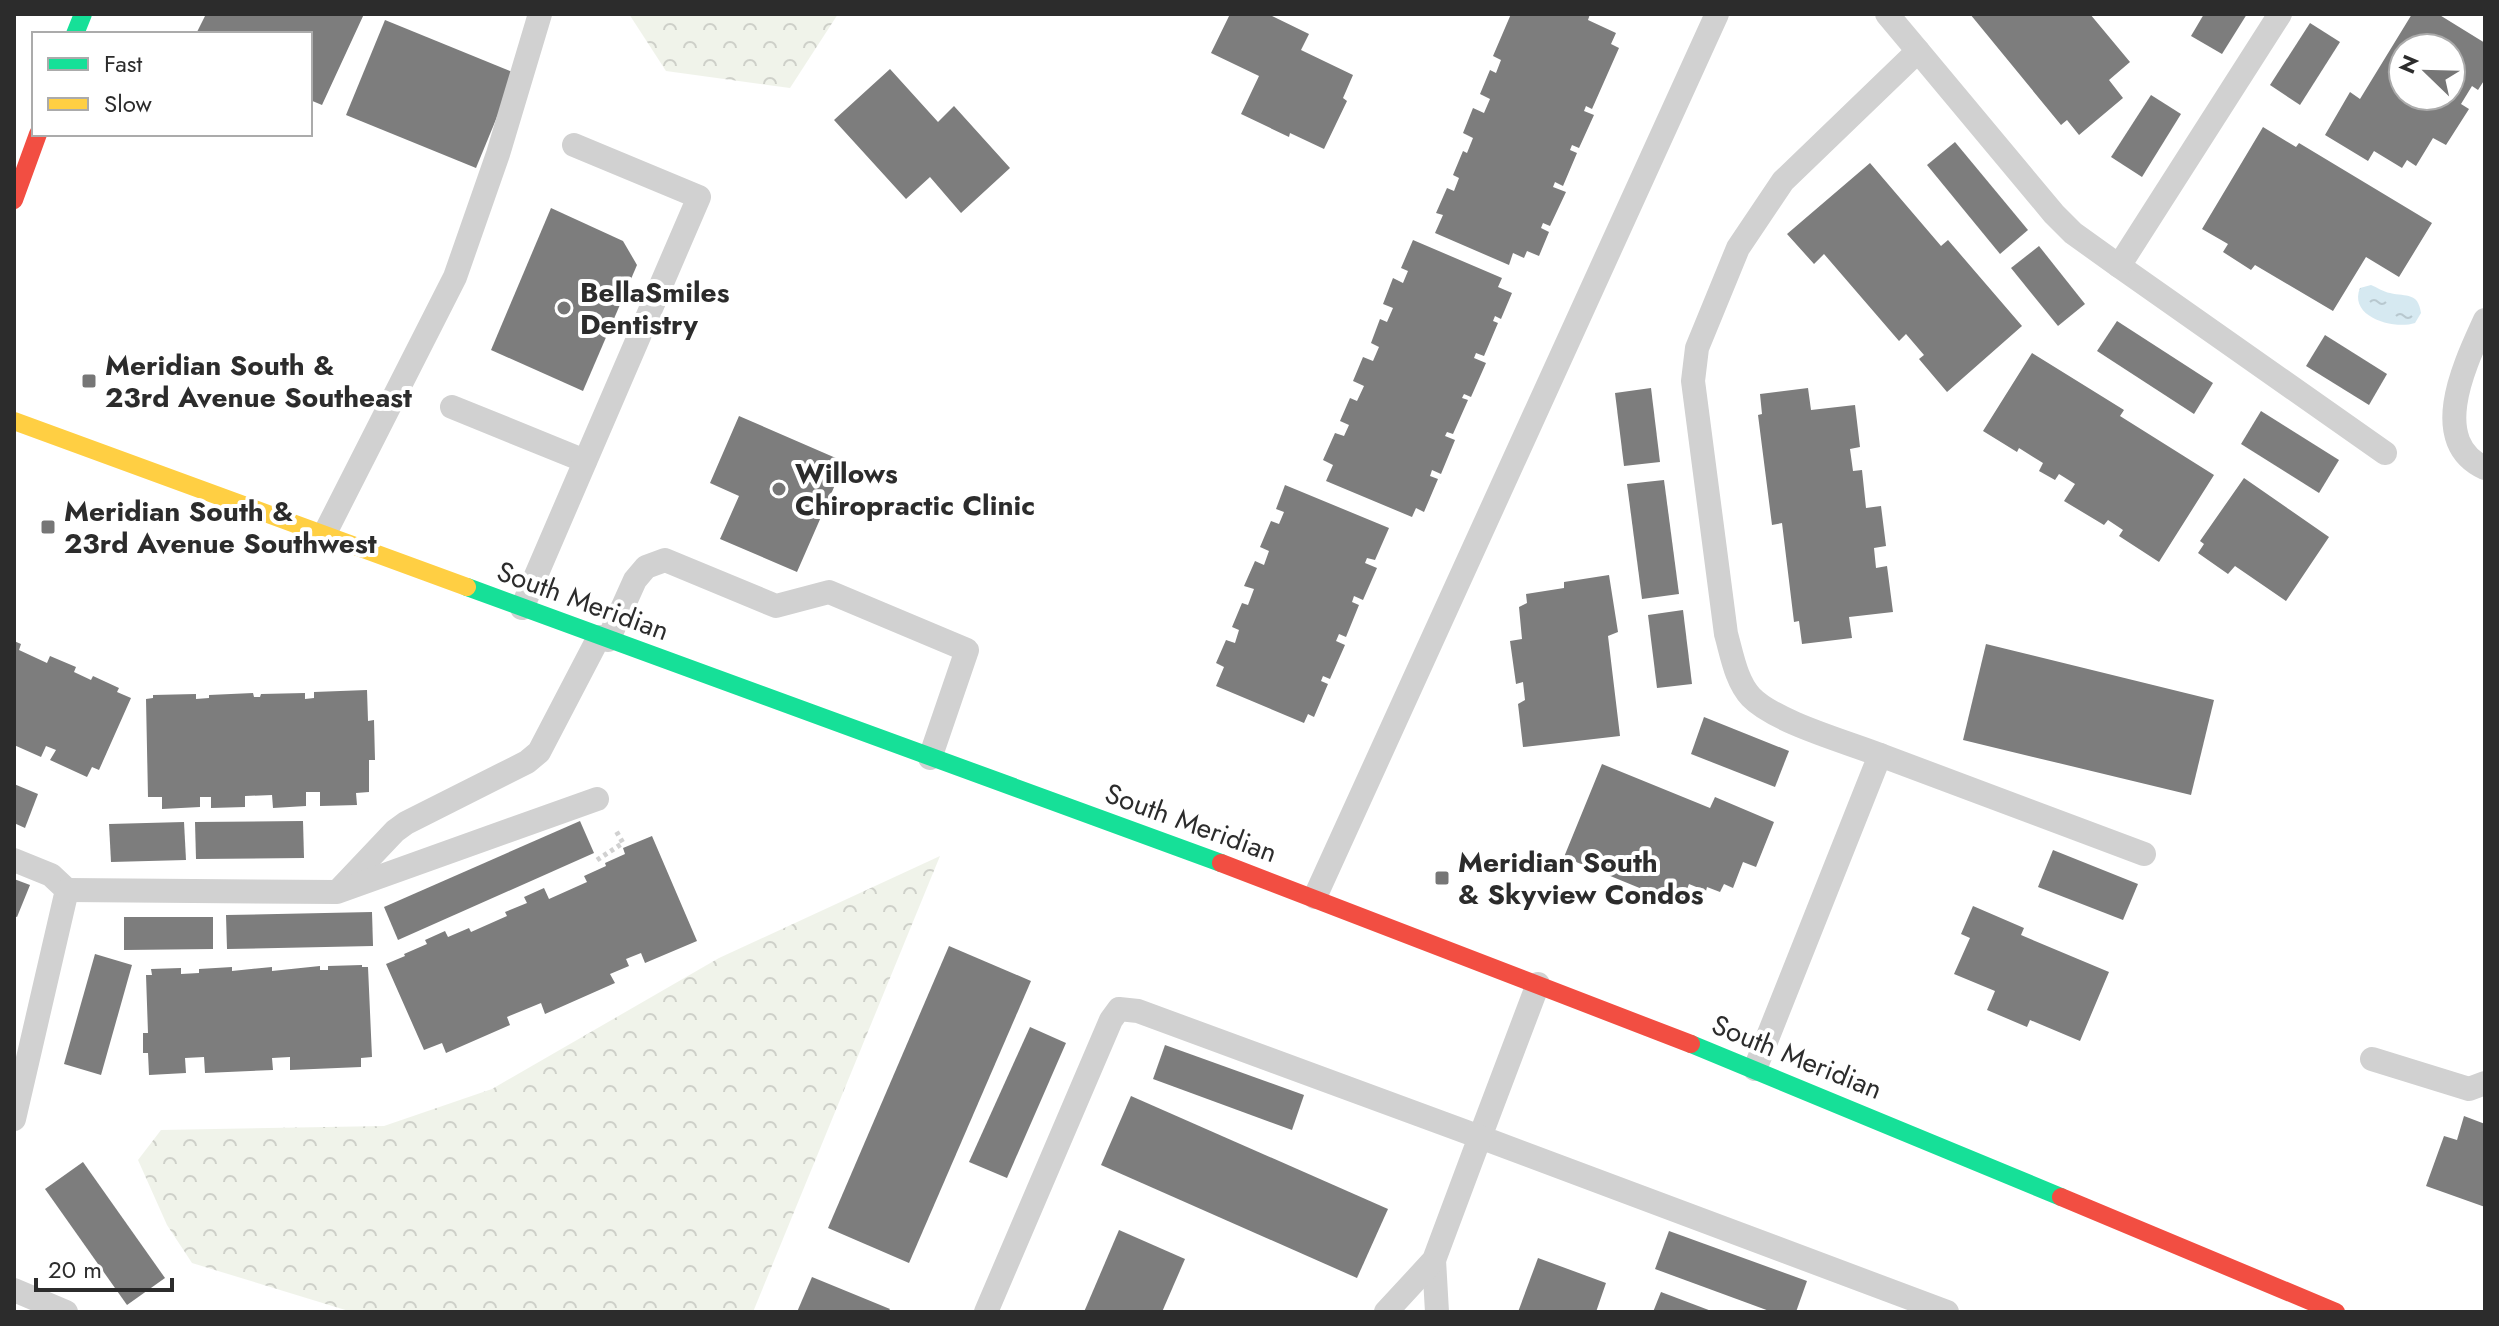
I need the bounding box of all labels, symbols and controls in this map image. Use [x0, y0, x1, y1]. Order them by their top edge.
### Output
legend [32, 32, 312, 136]
north arrow [2387, 32, 2467, 112]
text: Fast [104, 46, 142, 81]
text: N [2390, 50, 2427, 78]
text: Slow [104, 86, 152, 121]
place label: BellaSmiles Dentistry [580, 272, 730, 345]
marker: BellaSmiles Dentistry [555, 299, 573, 317]
place label: Meridian South & 23rd Avenue Southeast [105, 345, 412, 418]
marker: Meridian South & 23rd Avenue Southeast [80, 372, 98, 390]
place label: Willows Chiropractic Clinic [795, 453, 1035, 526]
marker: Willows Chiropractic Clinic [770, 480, 788, 498]
place label: Meridian South & 23rd Avenue Southwest [64, 491, 377, 564]
marker: Meridian South & 23rd Avenue Southwest [39, 518, 57, 536]
street label: South Meridian [491, 551, 675, 651]
street label: South Meridian [1099, 773, 1283, 873]
place label: Meridian South & Skyview Condos [1458, 842, 1704, 915]
marker: Meridian South & Skyview Condos [1433, 869, 1451, 887]
street label: South Meridian [1706, 1004, 1888, 1110]
scale bar [36, 1242, 172, 1292]
text: 20 m [48, 1252, 102, 1287]

